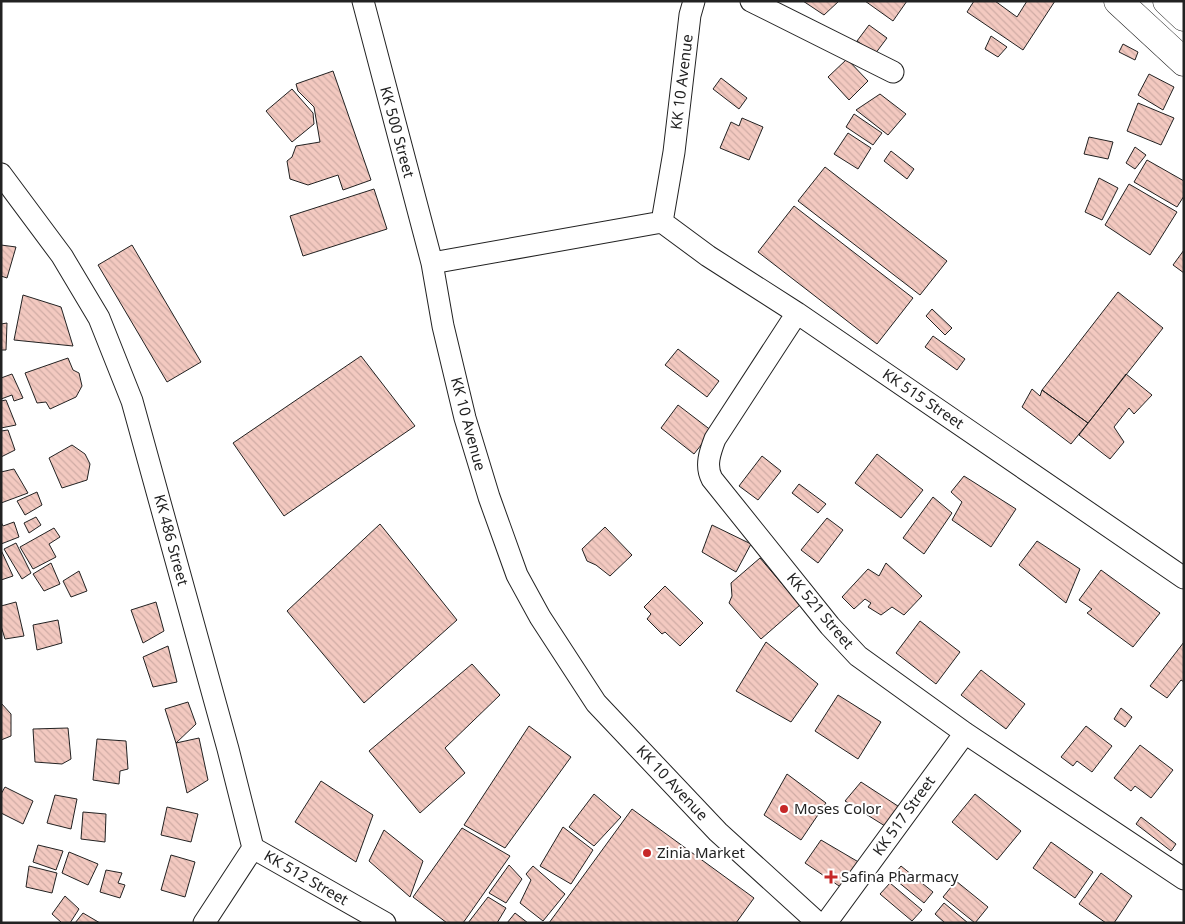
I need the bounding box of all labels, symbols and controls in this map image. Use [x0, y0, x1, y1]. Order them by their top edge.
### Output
street label: KK 10 Avenue [665, 33, 697, 131]
street label: KK 500 Street [376, 84, 420, 180]
street label: KK 515 Street [879, 364, 969, 433]
street label: KK 10 Avenue [447, 375, 491, 473]
street label: KK 486 Street [150, 492, 194, 588]
street label: KK 521 Street [783, 568, 859, 653]
street label: KK 10 Avenue [633, 740, 713, 824]
street label: KK 517 Street [867, 771, 939, 859]
place label: Moses Color [794, 798, 881, 818]
marker: Moses Color [778, 803, 790, 815]
place label: Zinia Market [657, 842, 746, 862]
street label: KK 512 Street [261, 845, 353, 910]
marker: Zinia Market [641, 847, 653, 859]
place label: Safina Pharmacy [841, 866, 959, 886]
marker: Safina Pharmacy [825, 871, 837, 883]

